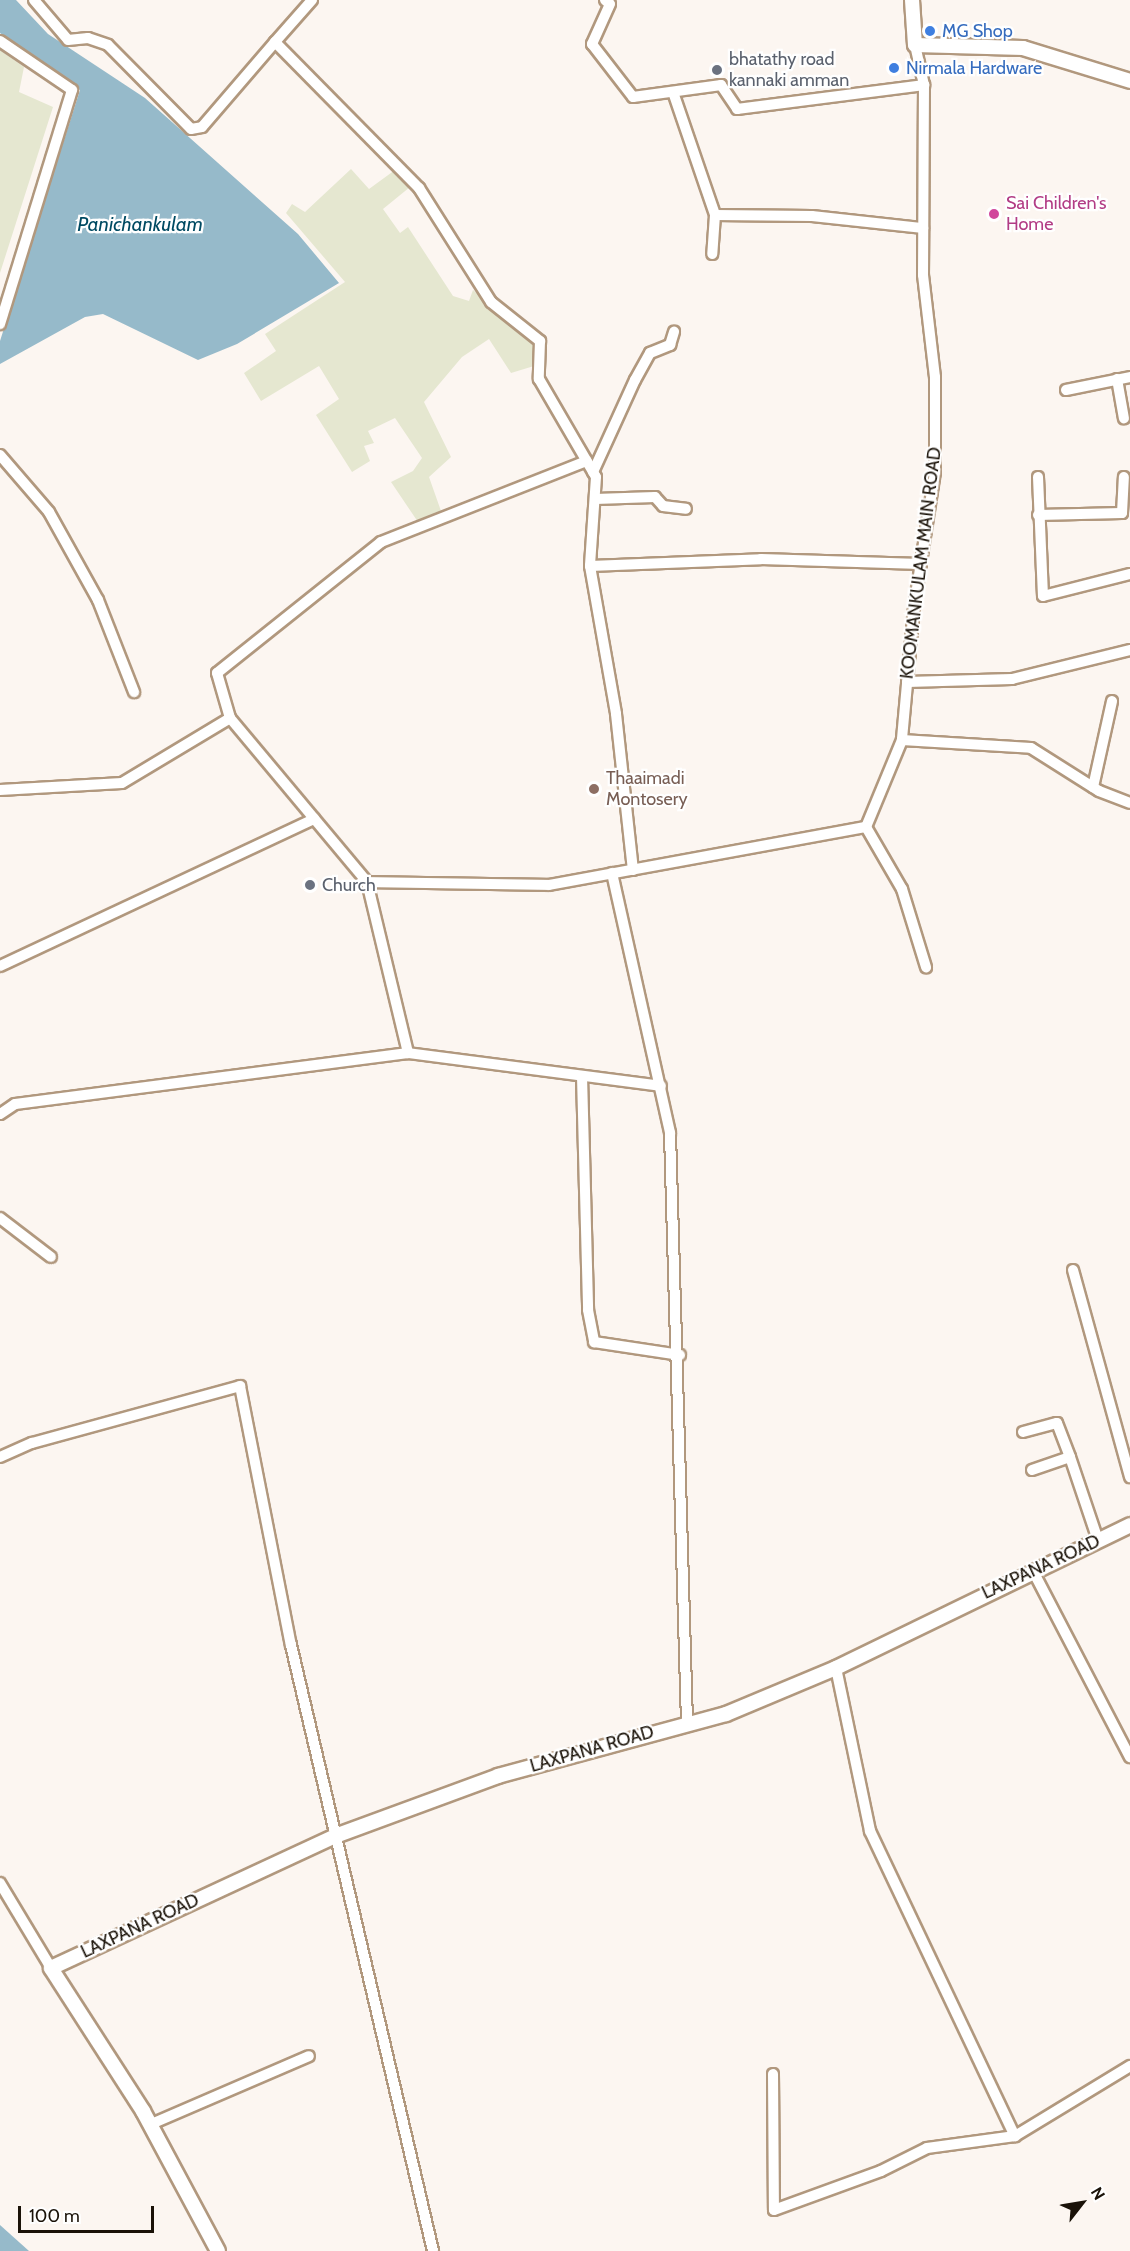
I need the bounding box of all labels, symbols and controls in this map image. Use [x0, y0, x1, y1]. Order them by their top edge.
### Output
place label: MG Shop [942, 20, 1013, 42]
marker: MG Shop [923, 24, 937, 38]
place label: bhatathy road kannaki amman [729, 49, 849, 92]
place label: Nirmala Hardware [906, 57, 1042, 79]
marker: Nirmala Hardware [887, 61, 901, 75]
marker: bhatathy road kannaki amman [710, 63, 724, 77]
place label: Sai Children's Home [1006, 193, 1107, 236]
marker: Sai Children's Home [987, 207, 1001, 221]
water label: Panichankulam [77, 212, 203, 236]
street label: KOOMANKULAM MAIN ROAD [896, 446, 946, 680]
place label: Thaaimadi Montosery [606, 768, 688, 810]
marker: Thaaimadi Montosery [587, 782, 601, 796]
place label: Church [322, 874, 376, 896]
marker: Church [303, 878, 317, 892]
street label: LAXPANA ROAD [978, 1530, 1104, 1604]
street label: LAXPANA ROAD [528, 1721, 656, 1777]
street label: LAXPANA ROAD [77, 1889, 203, 1963]
north arrow [1052, 2173, 1112, 2233]
text: N [1087, 2184, 1109, 2203]
scale bar [21, 2194, 158, 2232]
text: 100 m [29, 2205, 80, 2227]

